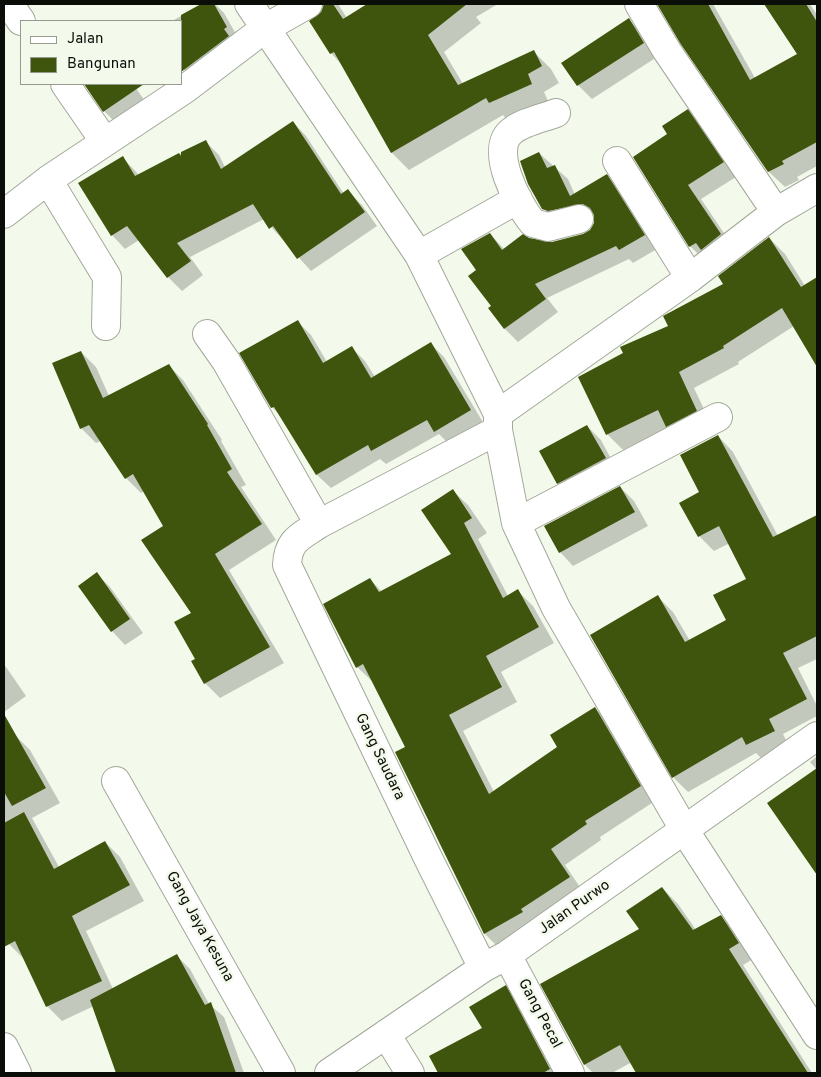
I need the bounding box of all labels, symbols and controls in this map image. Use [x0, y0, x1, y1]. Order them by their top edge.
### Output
legend [20, 20, 182, 85]
text: Jalan [67, 30, 104, 49]
text: Bangunan [67, 55, 136, 74]
street label: Gang Saudara [350, 711, 408, 803]
street label: Gang Jaya Kesuna [161, 869, 237, 985]
street label: Jalan Purwo [536, 877, 614, 939]
street label: Gang Pecal [513, 976, 565, 1052]

